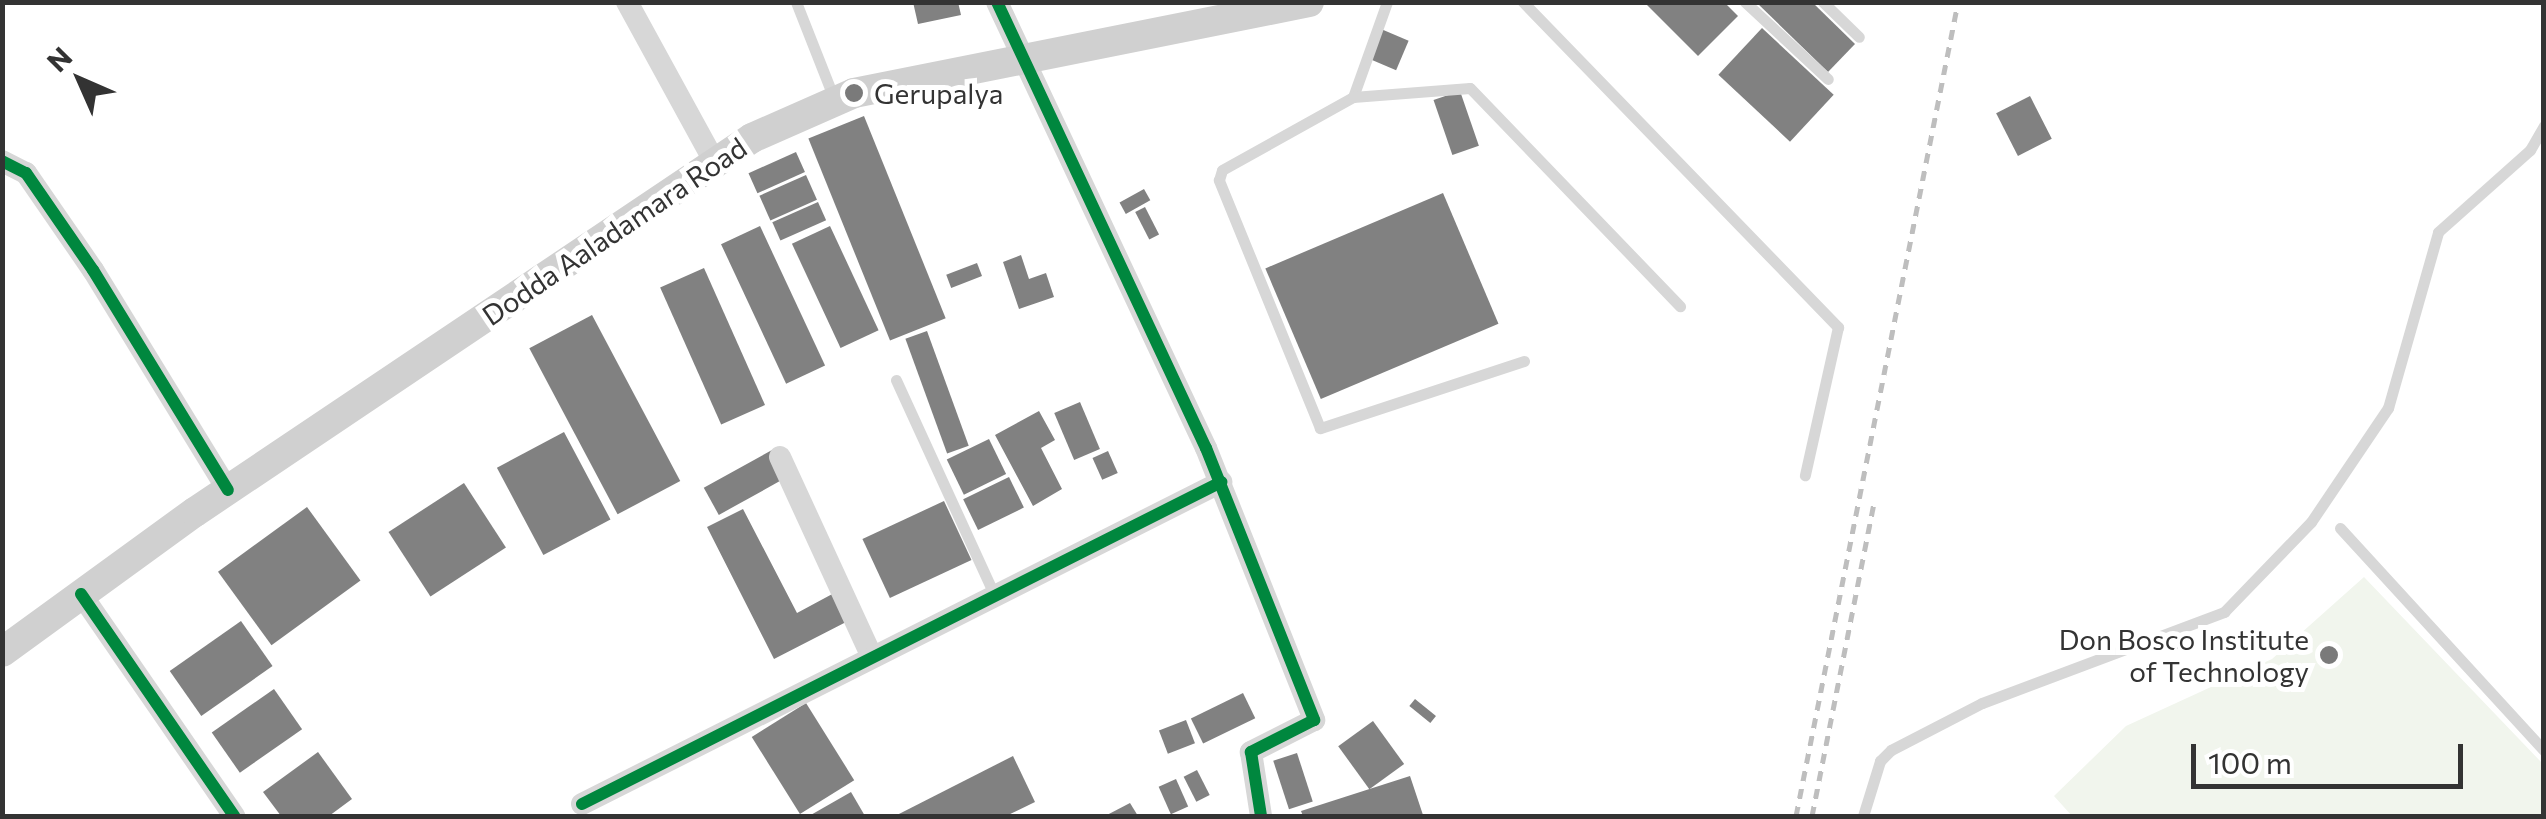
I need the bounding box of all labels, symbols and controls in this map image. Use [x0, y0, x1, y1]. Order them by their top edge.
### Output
north arrow [30, 30, 130, 130]
text: N [39, 39, 78, 78]
place label: Gerupalya [874, 76, 1003, 110]
marker: Gerupalya [843, 82, 865, 104]
street label: Dodda Aaladamara Road [476, 130, 752, 332]
place label: Don Bosco Institute of Technology [2059, 622, 2309, 688]
marker: Don Bosco Institute of Technology [2318, 644, 2340, 666]
scale bar [2196, 724, 2468, 786]
text: 100 m [2208, 743, 2292, 780]

